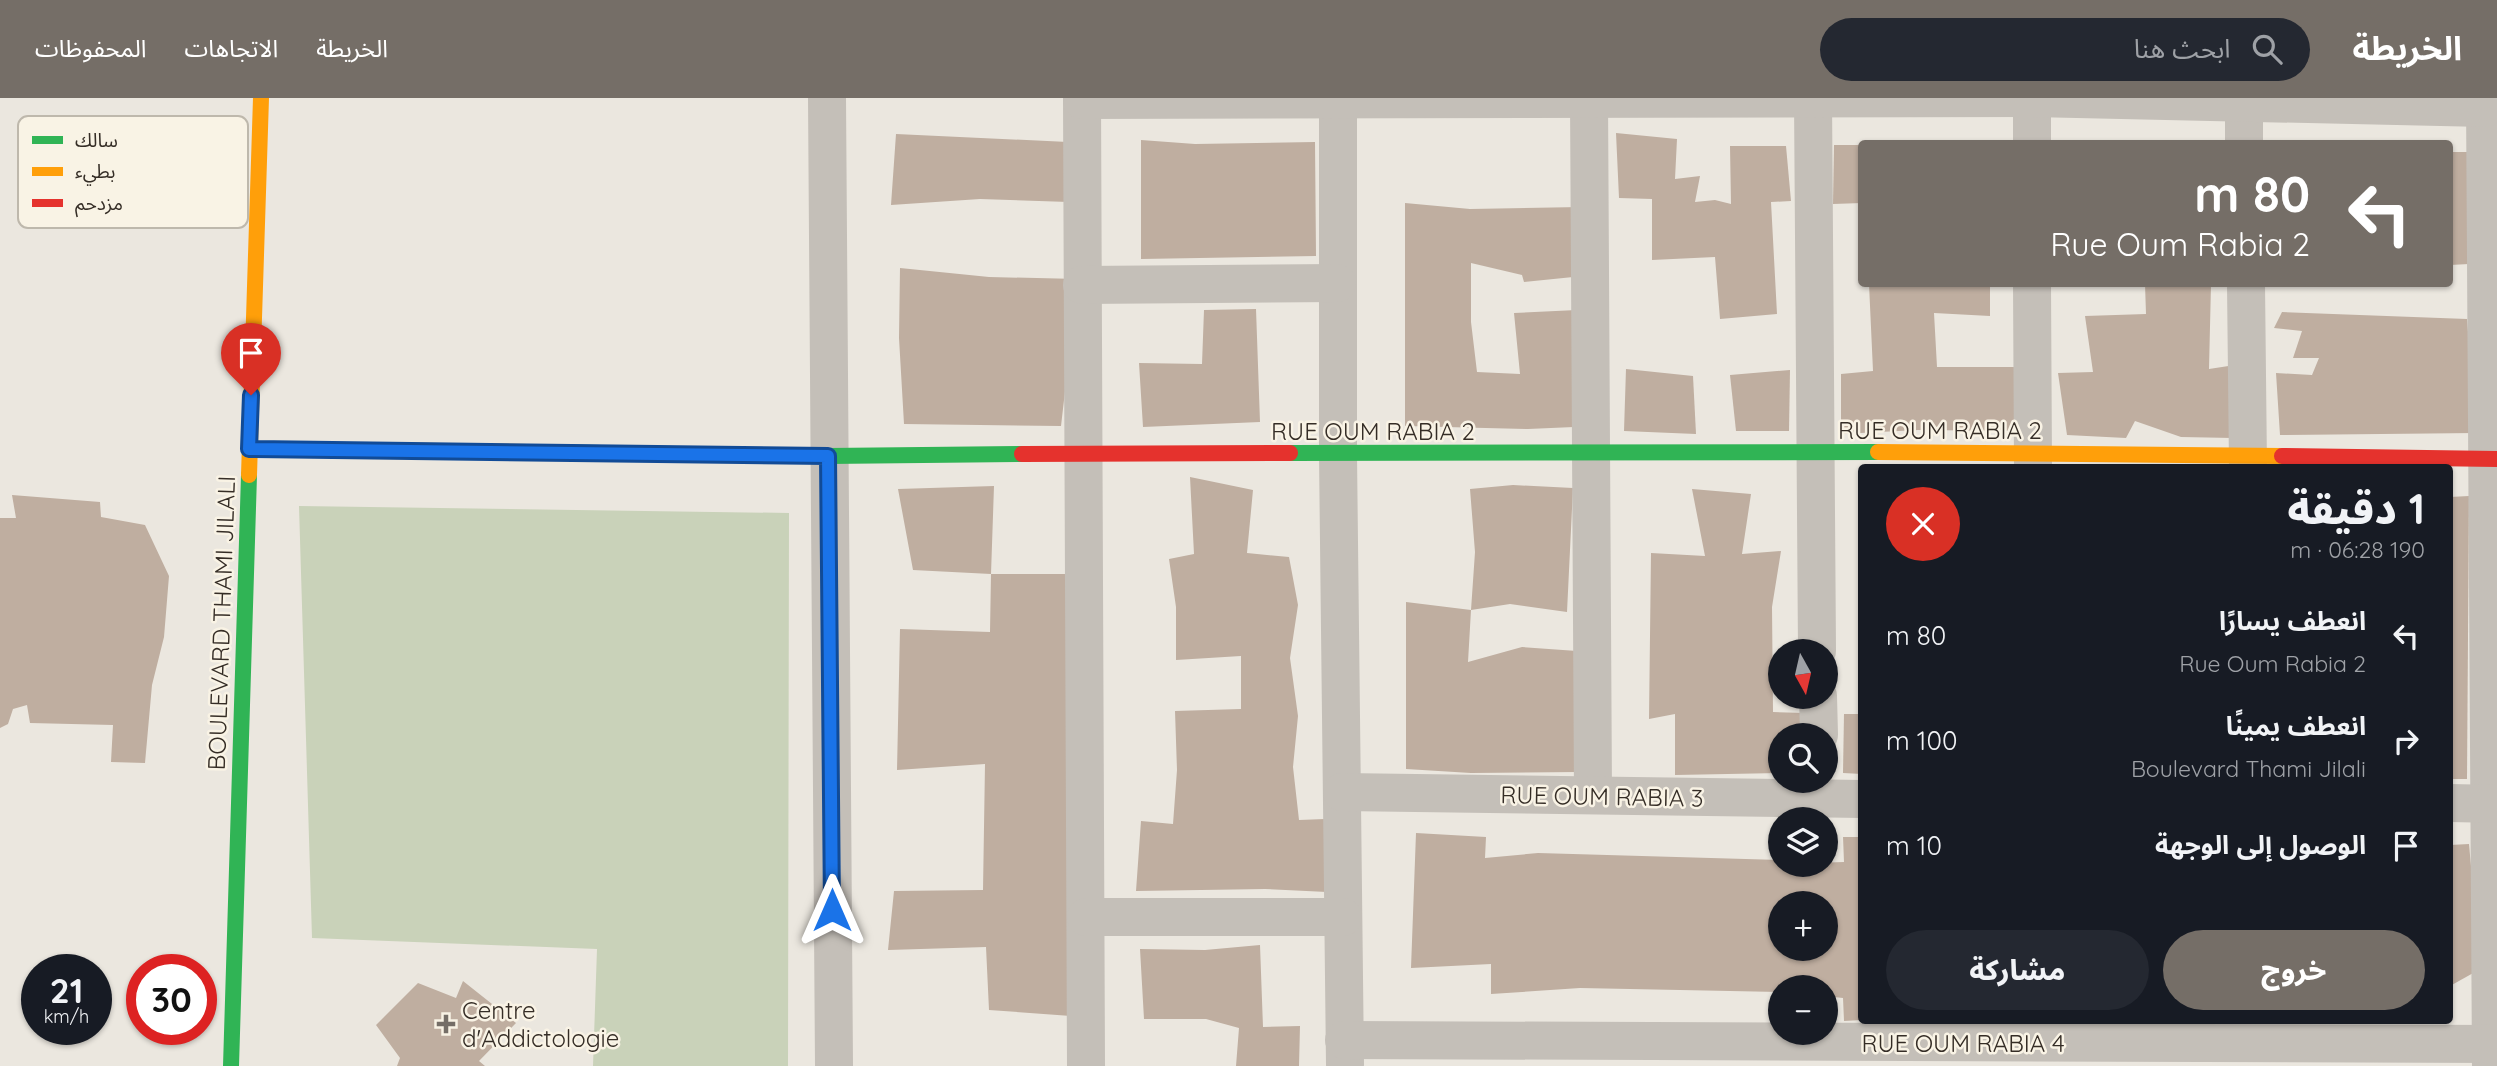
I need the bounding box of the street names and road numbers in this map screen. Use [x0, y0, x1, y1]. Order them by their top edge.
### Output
street label: RUE OUM RABIA 2 [1838, 415, 2042, 445]
street label: RUE OUM RABIA 2 [1271, 416, 1475, 446]
street label: BOULEVARD THAMI JILALI [201, 475, 241, 771]
street label: RUE OUM RABIA 3 [1500, 779, 1704, 813]
street label: RUE OUM RABIA 4 [1861, 1028, 2065, 1058]

